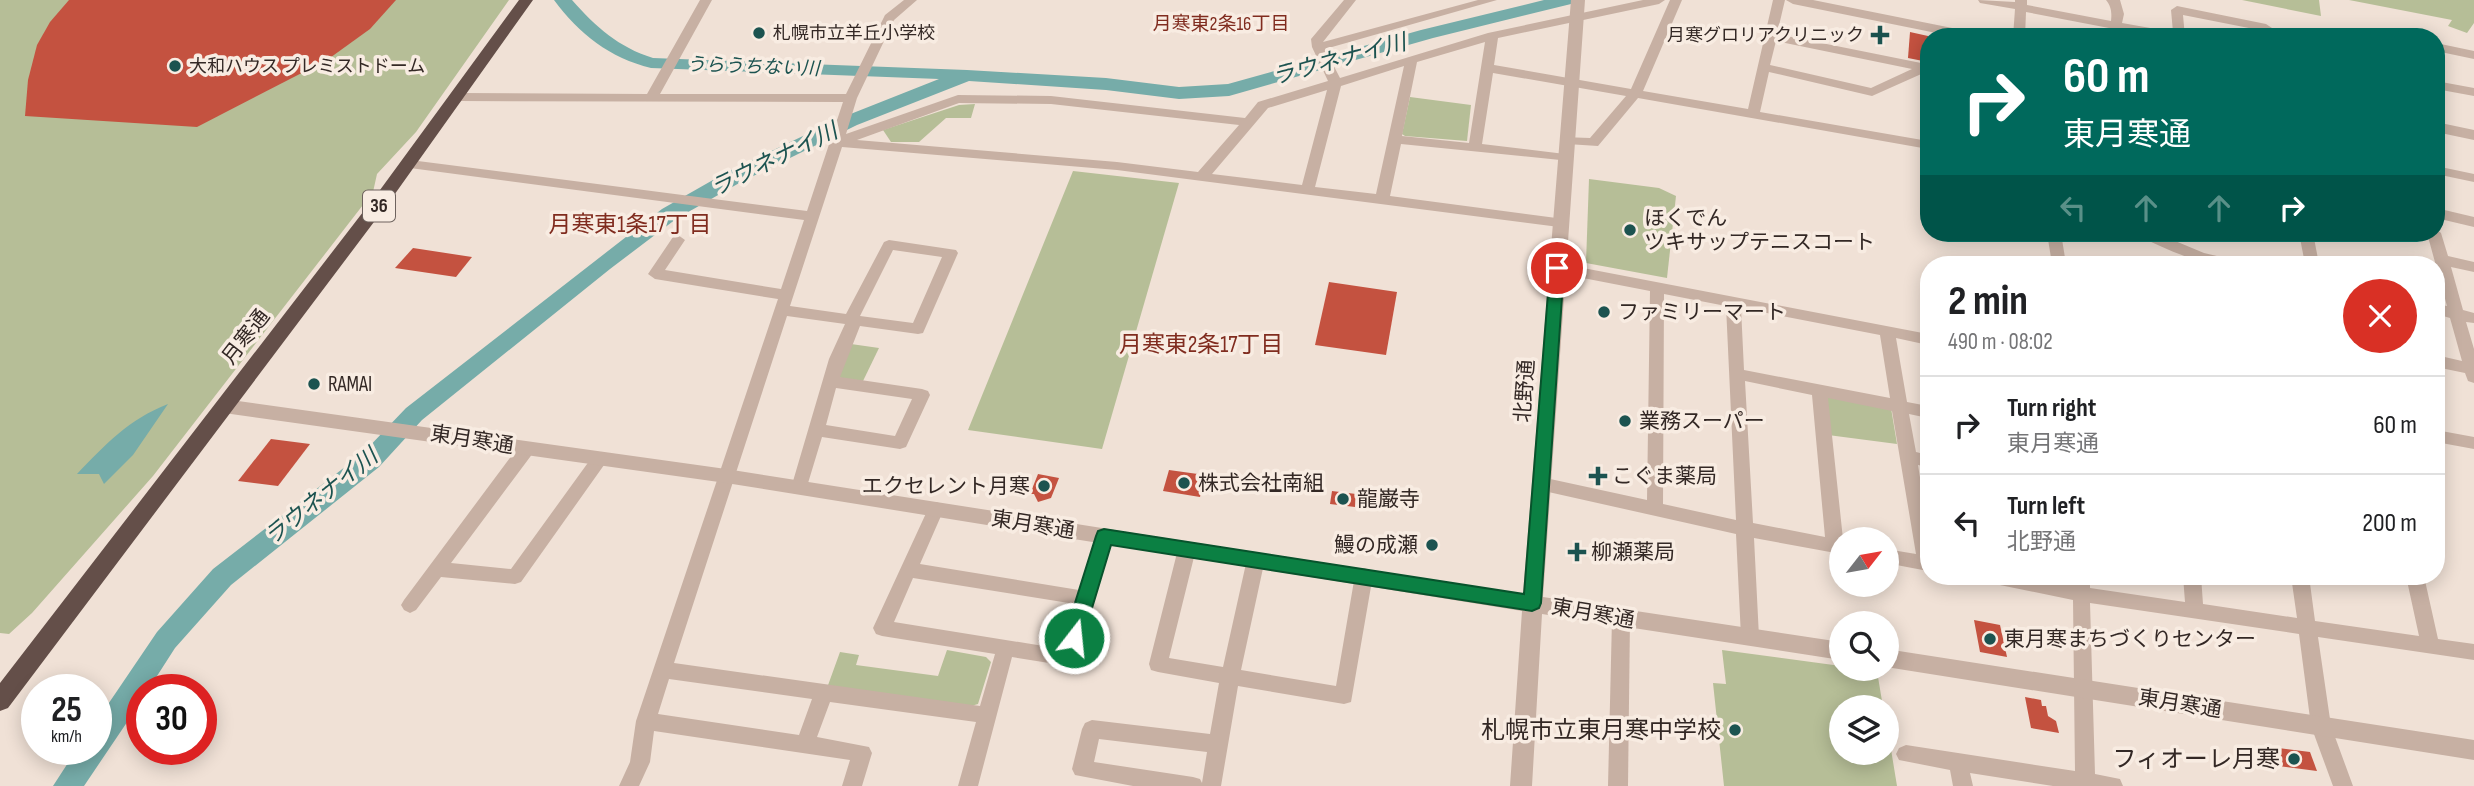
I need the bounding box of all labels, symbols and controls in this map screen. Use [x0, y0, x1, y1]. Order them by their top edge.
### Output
district label: 月寒東2条16丁目 [1153, 13, 1289, 36]
place label: 札幌市立羊丘小学校 [773, 23, 935, 44]
marker: 札幌市立羊丘小学校 [751, 25, 767, 41]
place label: 月寒グロリアクリニック [1667, 25, 1864, 46]
marker: 月寒グロリアクリニック [1870, 25, 1890, 45]
water label: ラウネナイ川 [1269, 28, 1412, 91]
text: 60 m [2063, 48, 2150, 107]
water label: うらうちない川 [686, 53, 822, 81]
place label: 大和ハウス プレミストドーム [189, 56, 425, 77]
icon: right [1948, 56, 2039, 147]
marker: 大和ハウス プレミストドーム [167, 58, 183, 74]
water label: ラウネナイ川 [706, 116, 845, 203]
text: 東月寒通 [2063, 116, 2191, 155]
icon: left [2054, 189, 2092, 227]
icon: ahead [2127, 189, 2165, 227]
icon: ahead [2200, 189, 2238, 227]
icon: right [2273, 189, 2311, 227]
road number: 36 [363, 190, 395, 222]
place label: ほくでん ツキサップテニスコート [1644, 206, 1875, 255]
district label: 月寒東1条17丁目 [548, 211, 712, 239]
marker: ほくでん ツキサップテニスコート [1622, 222, 1638, 238]
pin [1527, 238, 1587, 298]
icon: arrive [1538, 249, 1576, 287]
text: 2 min [1948, 276, 2028, 327]
button: close [2343, 279, 2417, 353]
place label: ファミリーマート [1618, 300, 1786, 325]
street label: 月寒通 [217, 304, 275, 370]
marker: ファミリーマート [1596, 304, 1612, 320]
text: 490 m · 08:02 [1948, 328, 2053, 356]
district label: 月寒東2条17丁目 [1119, 331, 1283, 359]
street label: 北野通 [1510, 359, 1540, 423]
place label: RAMAI [328, 372, 372, 397]
marker: RAMAI [306, 376, 322, 392]
text: Turn right [2007, 393, 2096, 424]
icon: right [1948, 406, 1986, 444]
place label: 業務スーパー [1639, 409, 1765, 434]
text: 60 m [2373, 410, 2417, 441]
marker: 業務スーパー [1617, 413, 1633, 429]
street label: 東月寒通 [429, 421, 515, 459]
text: 東月寒通 [2007, 430, 2099, 458]
water label: ラウネナイ川 [259, 441, 386, 551]
place label: こぐま薬局 [1612, 464, 1717, 489]
marker: こぐま薬局 [1590, 468, 1606, 484]
place label: 株式会社南組 [1198, 471, 1324, 496]
place label: エクセレント月寒 [862, 474, 1030, 499]
marker: 株式会社南組 [1176, 475, 1192, 491]
marker: エクセレント月寒 [1036, 478, 1052, 494]
place label: 龍巌寺 [1357, 487, 1420, 512]
marker: 龍巌寺 [1335, 491, 1351, 507]
text: Turn left [2007, 491, 2085, 522]
icon: left [1948, 504, 1986, 542]
street label: 東月寒通 [990, 506, 1076, 544]
text: 200 m [2362, 508, 2417, 539]
north arrow [1829, 527, 1899, 597]
map controls [1829, 527, 1899, 765]
text: 北野通 [2007, 528, 2076, 556]
place label: 鰻の成瀬 [1334, 533, 1418, 558]
marker: 鰻の成瀬 [1424, 537, 1440, 553]
place label: 柳瀬薬局 [1591, 540, 1675, 565]
marker: 柳瀬薬局 [1569, 544, 1585, 560]
street label: 東月寒通 [1549, 594, 1637, 634]
position arrow [1037, 601, 1111, 675]
button: search [1829, 611, 1899, 681]
place label: 東月寒まちづくりセンター [2004, 627, 2256, 652]
marker: 東月寒まちづくりセンター [1982, 631, 1998, 647]
speed limit sign: 30 [126, 674, 217, 765]
street label: 東月寒通 [2137, 685, 2223, 723]
text: 25 [51, 689, 82, 732]
button: layers [1829, 695, 1899, 765]
place label: 札幌市立東月寒中学校 [1481, 716, 1721, 745]
marker: 札幌市立東月寒中学校 [1727, 722, 1743, 738]
text: km/h [51, 726, 82, 747]
place label: フィオーレ月寒 [2112, 745, 2280, 774]
marker: フィオーレ月寒 [2286, 751, 2302, 767]

